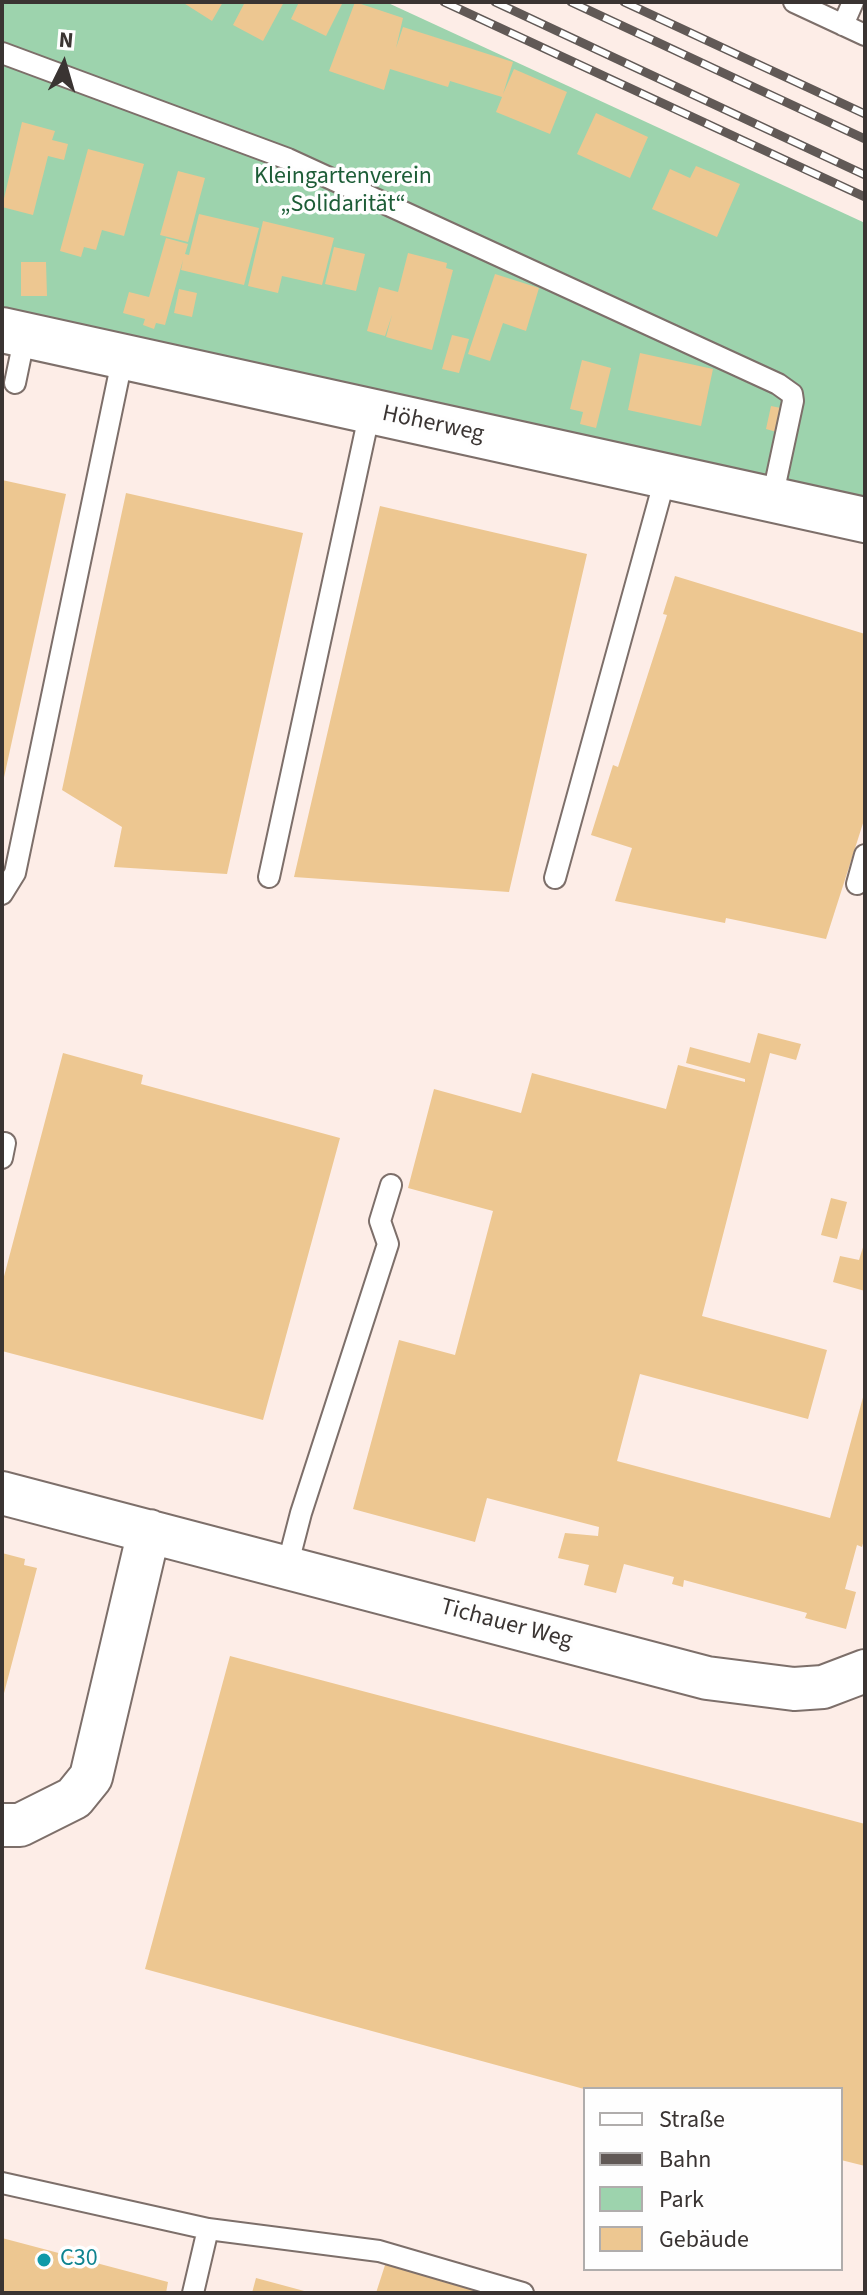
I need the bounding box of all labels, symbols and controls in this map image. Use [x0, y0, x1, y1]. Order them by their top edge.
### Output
north arrow [24, 24, 104, 104]
text: N [57, 24, 75, 57]
park label: Kleingartenverein „Solidarität“ [254, 164, 432, 220]
street label: Höherweg [379, 400, 487, 450]
street label: Tichauer Weg [437, 1594, 575, 1656]
legend [583, 2087, 843, 2271]
text: Straße [659, 2102, 725, 2137]
text: Bahn [659, 2142, 711, 2177]
text: Park [659, 2182, 704, 2217]
text: Gebäude [659, 2222, 749, 2257]
place label: C30 [60, 2246, 98, 2274]
marker: C30 [35, 2251, 53, 2269]

